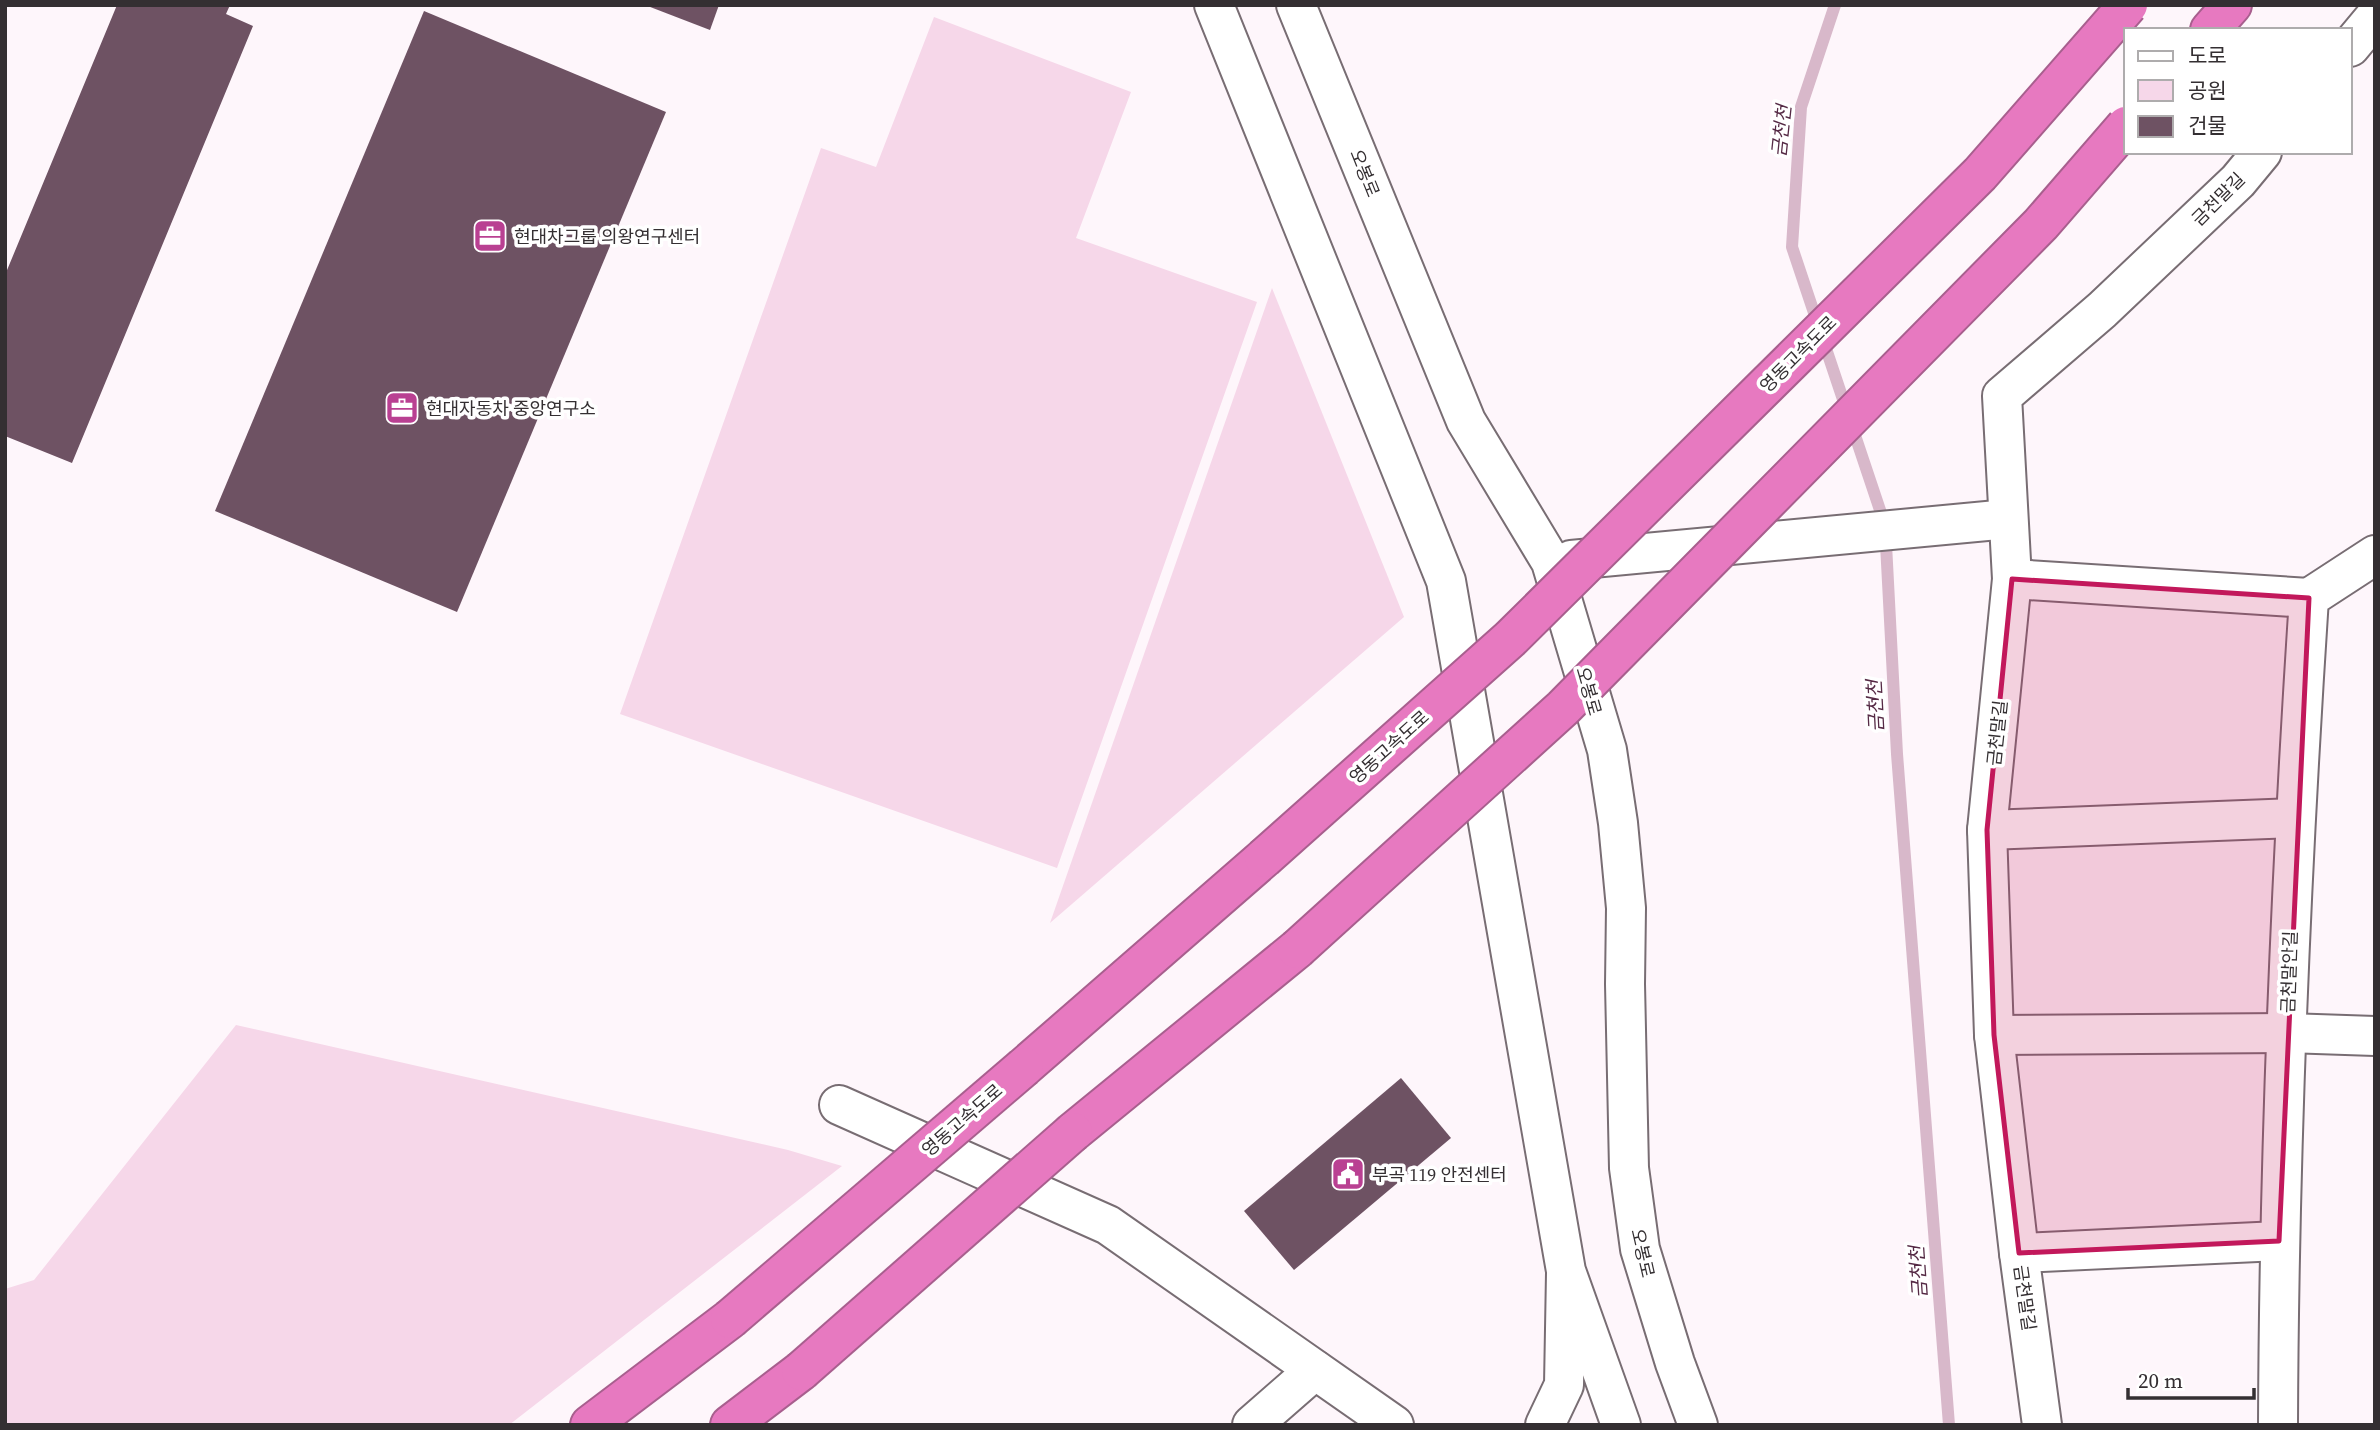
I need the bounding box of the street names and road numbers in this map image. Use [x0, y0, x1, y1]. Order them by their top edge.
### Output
street label: 오봉로 [1344, 145, 1386, 201]
street label: 금천말길 [2186, 167, 2250, 231]
street label: 영동고속도로 [1754, 310, 1842, 398]
street label: 오봉로 [1570, 664, 1608, 718]
street label: 금천말길 [1981, 699, 2013, 767]
street label: 영동고속도로 [1344, 704, 1434, 790]
street label: 금천말안길 [2275, 930, 2303, 1014]
street label: 영동고속도로 [916, 1078, 1008, 1162]
street label: 오봉로 [1625, 1226, 1661, 1280]
street label: 금천말길 [2008, 1263, 2042, 1333]

